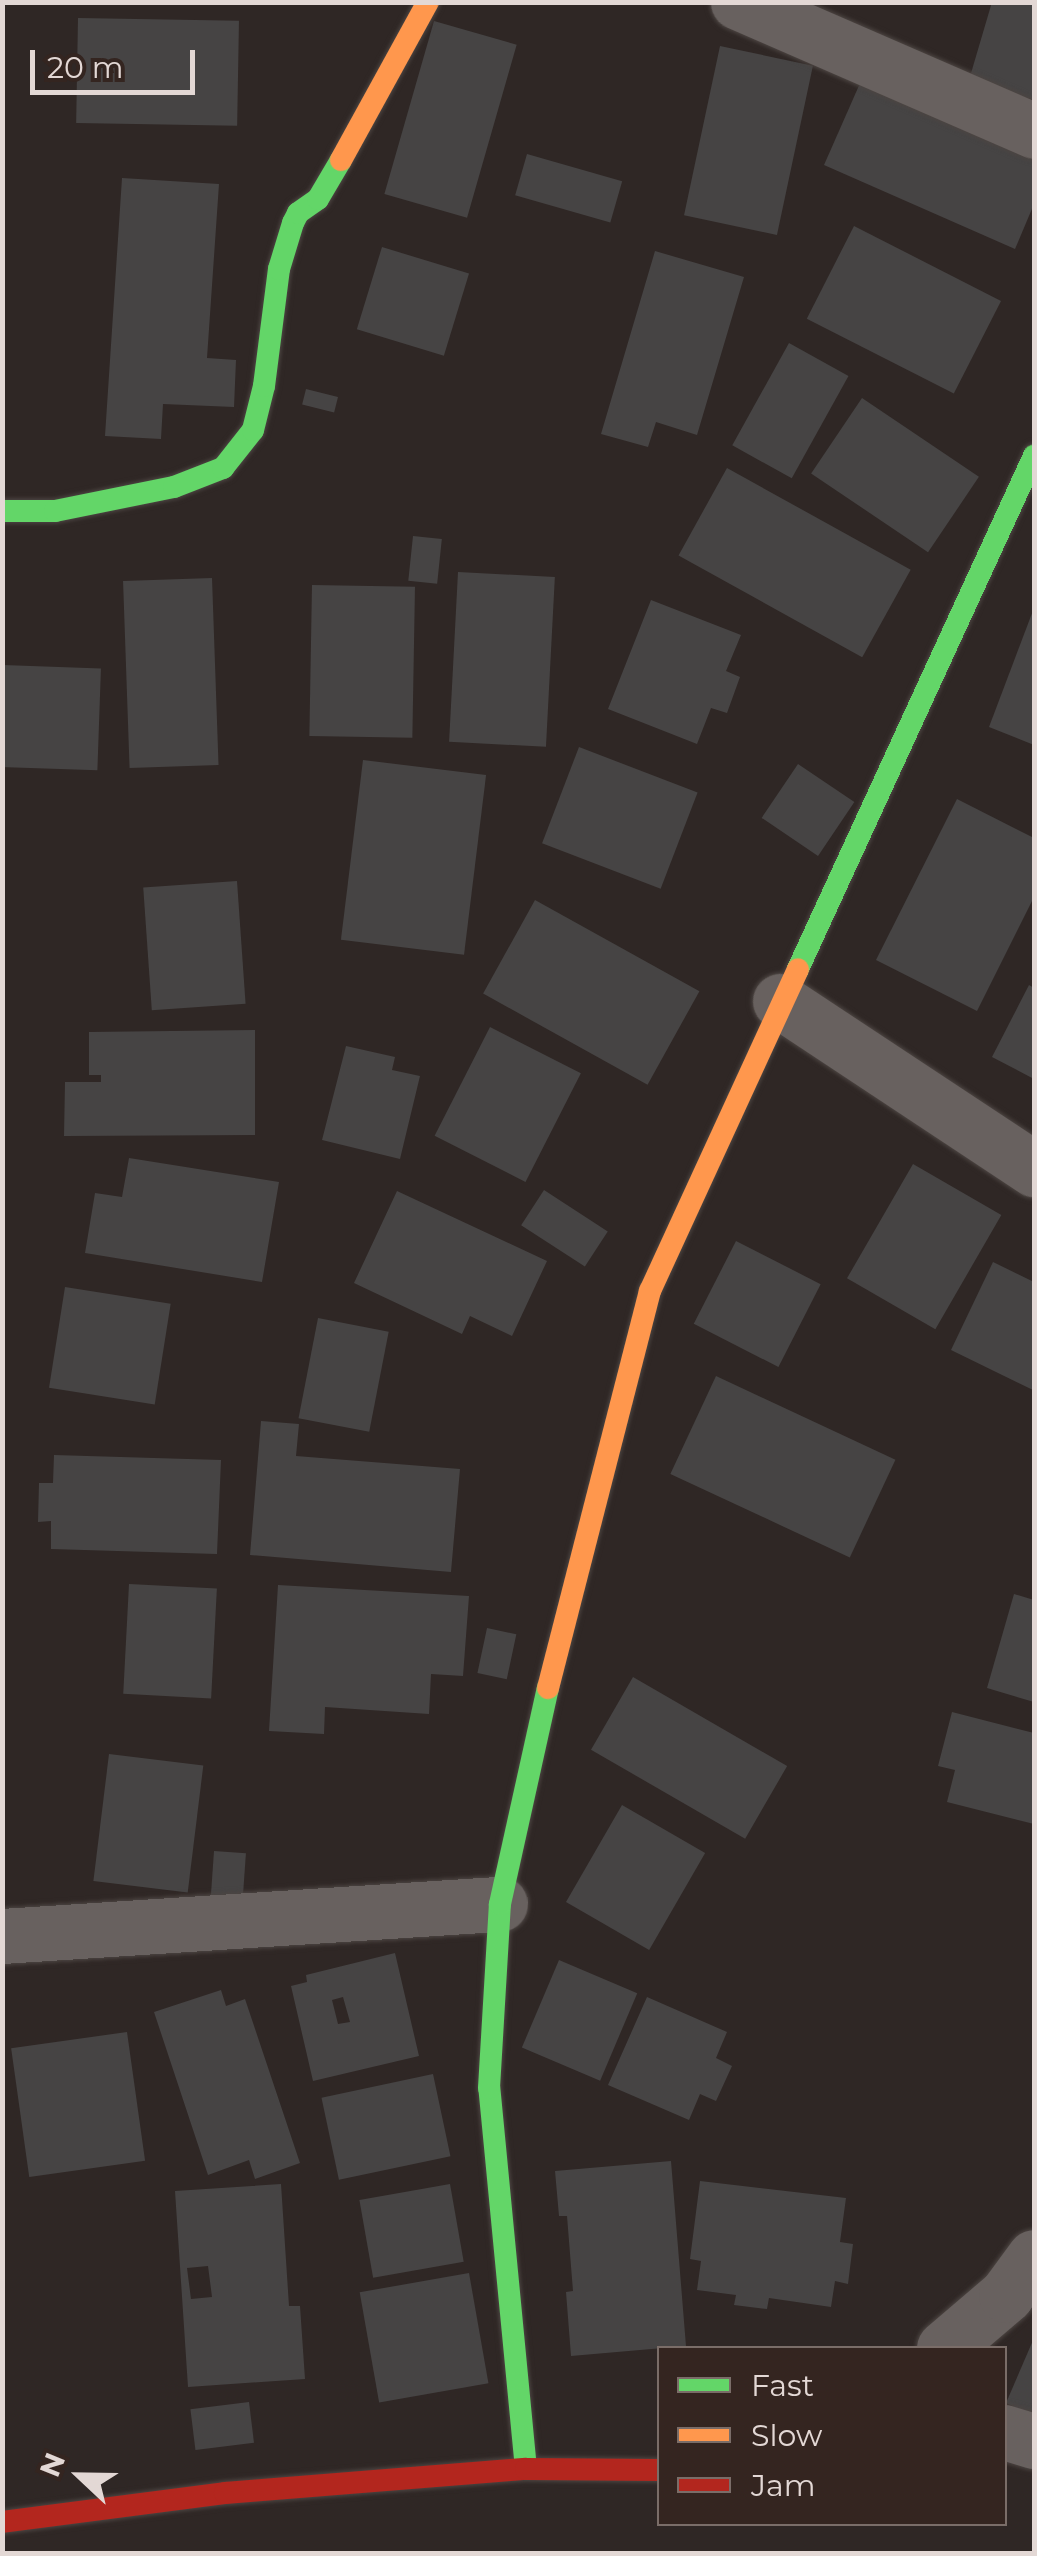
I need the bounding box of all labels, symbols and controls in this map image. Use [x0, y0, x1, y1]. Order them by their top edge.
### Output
scale bar [35, 30, 200, 92]
text: 20 m [47, 49, 124, 86]
legend [657, 2346, 1007, 2526]
text: Fast [751, 2367, 814, 2404]
text: Slow [751, 2417, 822, 2454]
north arrow [30, 2426, 130, 2526]
text: N [32, 2448, 72, 2482]
text: Jam [751, 2467, 816, 2504]

